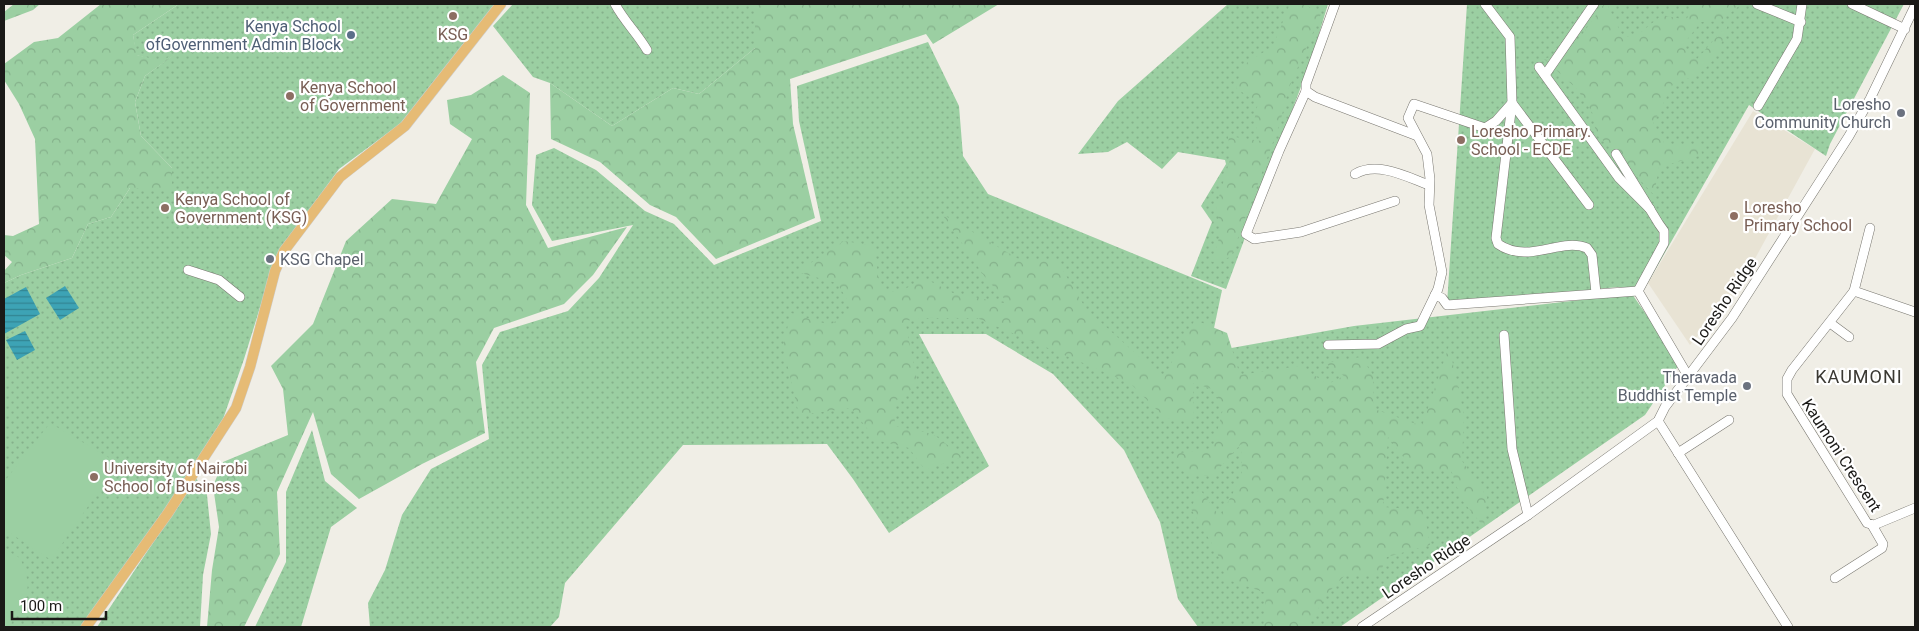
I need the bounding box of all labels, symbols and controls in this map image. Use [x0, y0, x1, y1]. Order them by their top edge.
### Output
marker: KSG [447, 10, 459, 22]
place label: Kenya School ofGovernment Admin Block [146, 17, 342, 54]
place label: KSG [438, 25, 468, 44]
marker: Kenya School ofGovernment Admin Block [345, 29, 357, 41]
place label: Kenya School of Government [300, 78, 406, 115]
marker: Kenya School of Government [284, 90, 296, 102]
place label: Loresho Community Church [1755, 95, 1891, 132]
marker: Loresho Community Church [1895, 107, 1907, 119]
place label: Loresho Primary. School - ECDE [1471, 122, 1591, 159]
marker: Loresho Primary. School - ECDE [1455, 134, 1467, 146]
place label: Kenya School of Government (KSG) [175, 190, 307, 227]
place label: Loresho Primary School [1744, 198, 1852, 235]
marker: Kenya School of Government (KSG) [159, 202, 171, 214]
marker: Loresho Primary School [1728, 210, 1740, 222]
place label: KSG Chapel [280, 250, 364, 269]
marker: KSG Chapel [264, 253, 276, 265]
street label: Loresho Ridge [1688, 254, 1761, 349]
district label: KAUMONI [1815, 366, 1903, 387]
place label: Theravada Buddhist Temple [1618, 368, 1737, 405]
marker: Theravada Buddhist Temple [1741, 380, 1753, 392]
street label: Kaumoni Crescent [1798, 395, 1885, 515]
place label: University of Nairobi School of Business [104, 459, 248, 496]
marker: University of Nairobi School of Business [88, 471, 100, 483]
street label: Loresho Ridge [1379, 530, 1474, 603]
scale bar [12, 588, 106, 620]
text: 100 m [20, 597, 62, 615]

